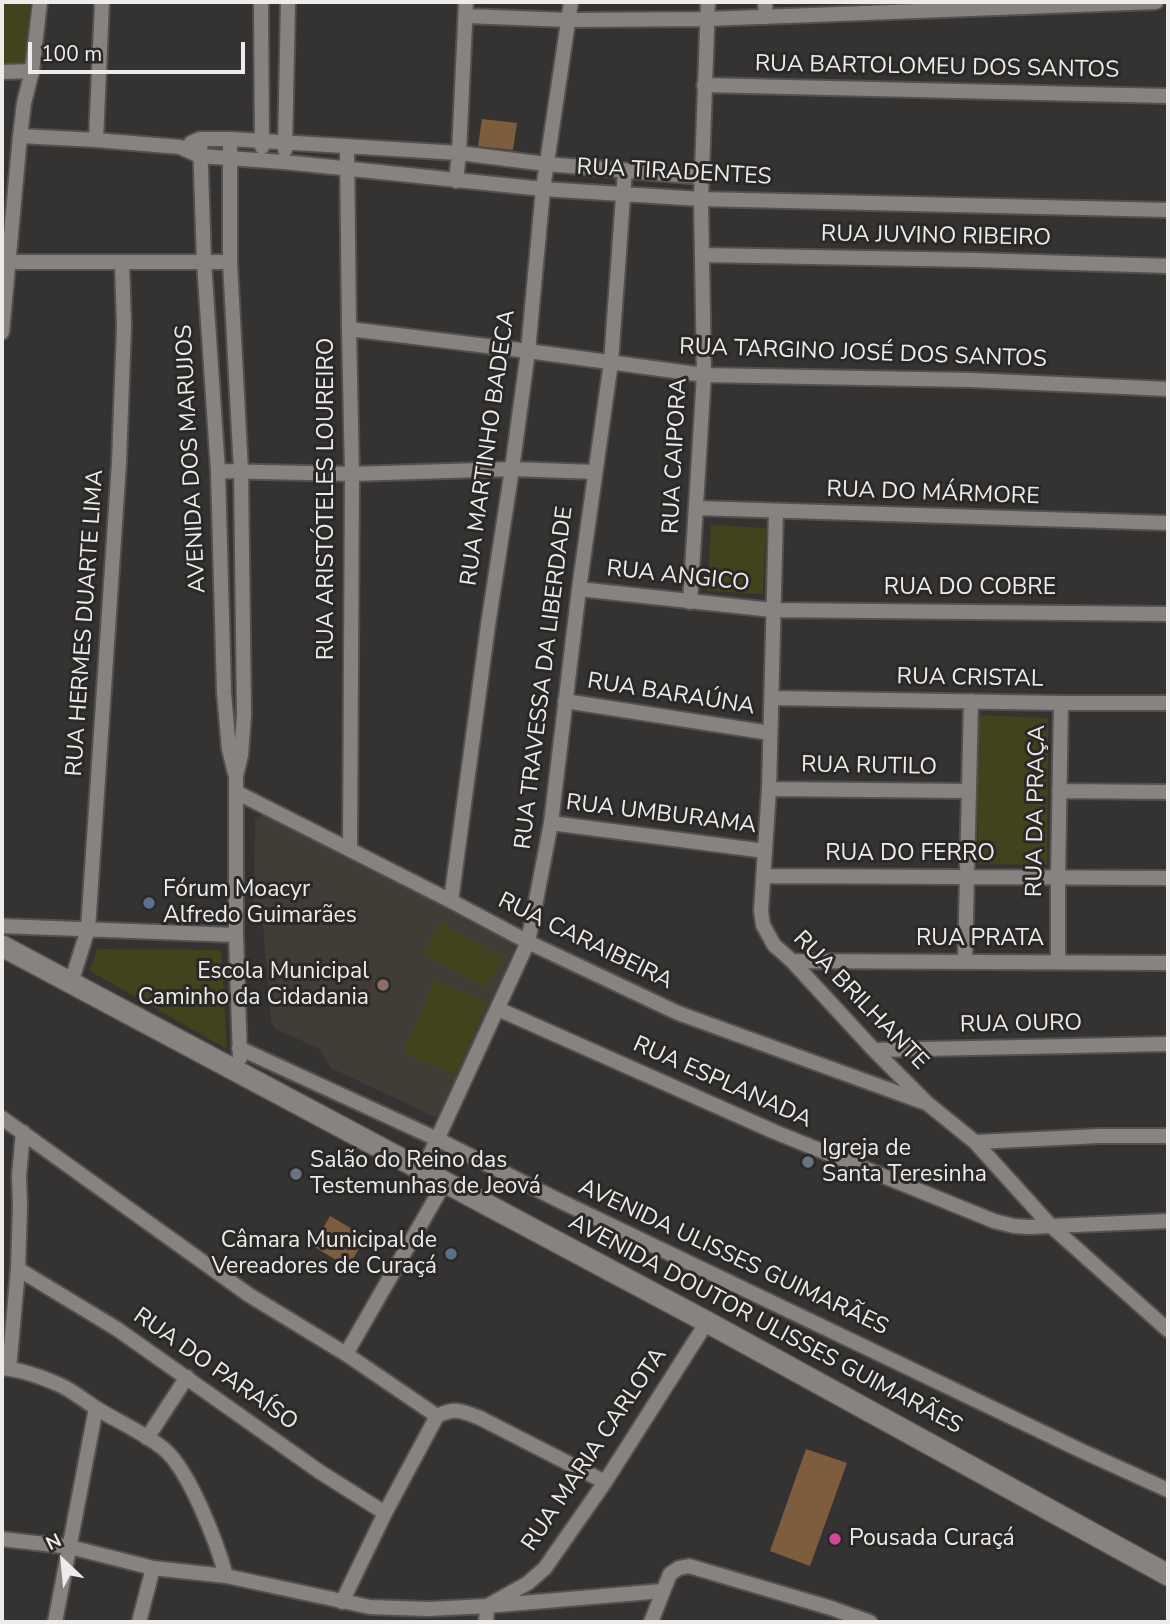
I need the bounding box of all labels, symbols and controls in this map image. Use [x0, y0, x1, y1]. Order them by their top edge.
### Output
scale bar [32, 28, 248, 72]
text: 100 m [41, 40, 102, 68]
street label: RUA BARTOLOMEU DOS SANTOS [755, 51, 1119, 85]
street label: RUA TIRADENTES [576, 154, 772, 192]
street label: RUA JUVINO RIBEIRO [821, 221, 1051, 253]
street label: RUA MARTINHO BADECA [456, 308, 522, 588]
street label: AVENIDA DOS MARUJOS [171, 324, 213, 594]
street label: RUA TARGINO JOSÉ DOS SANTOS [679, 334, 1047, 374]
street label: RUA ARISTÓTELES LOUREIRO [313, 338, 341, 660]
street label: RUA CAIPORA [658, 377, 694, 535]
street label: RUA HERMES DUARTE LIMA [62, 469, 110, 777]
street label: RUA DO MÁRMORE [826, 476, 1040, 512]
street label: RUA TRAVESSA DA LIBERDADE [510, 505, 580, 851]
street label: RUA ANGICO [605, 556, 751, 598]
street label: RUA DO COBRE [884, 574, 1056, 602]
street label: RUA CRISTAL [896, 664, 1044, 694]
street label: RUA BARAÚNA [585, 668, 757, 722]
street label: RUA DA PRAÇA [1022, 725, 1052, 897]
street label: RUA RUTILO [801, 752, 937, 782]
street label: RUA UMBURAMA [564, 790, 758, 840]
street label: RUA DO FERRO [825, 840, 995, 868]
place label: Fórum Moacyr Alfredo Guimarães [163, 876, 357, 930]
street label: RUA CARAIBEIRA [493, 888, 677, 996]
marker: Fórum Moacyr Alfredo Guimarães [141, 895, 157, 911]
street label: RUA PRATA [916, 925, 1044, 953]
street label: RUA BRILHANTE [787, 926, 933, 1076]
place label: Escola Municipal Caminho da Cidadania [138, 958, 369, 1012]
marker: Escola Municipal Caminho da Cidadania [375, 977, 391, 993]
street label: RUA OURO [960, 1010, 1082, 1040]
street label: RUA ESPLANADA [628, 1031, 816, 1135]
place label: Igreja de Santa Teresinha [822, 1135, 987, 1189]
place label: Salão do Reino das Testemunhas de Jeová [310, 1147, 541, 1201]
marker: Igreja de Santa Teresinha [800, 1154, 816, 1170]
marker: Salão do Reino das Testemunhas de Jeová [288, 1166, 304, 1182]
street label: AVENIDA ULISSES GUIMARÃES [574, 1174, 892, 1342]
street label: AVENIDA DOUTOR ULISSES GUIMARÃES [563, 1209, 967, 1441]
place label: Câmara Municipal de Vereadores de Curaçá [212, 1227, 437, 1281]
marker: Câmara Municipal de Vereadores de Curaçá [443, 1246, 459, 1262]
street label: RUA DO PARAÍSO [127, 1303, 303, 1437]
street label: RUA MARIA CARLOTA [517, 1343, 673, 1557]
place label: Pousada Curaçá [849, 1525, 1015, 1553]
north arrow [28, 1526, 98, 1596]
text: N [42, 1527, 66, 1557]
marker: Pousada Curaçá [827, 1531, 843, 1547]

